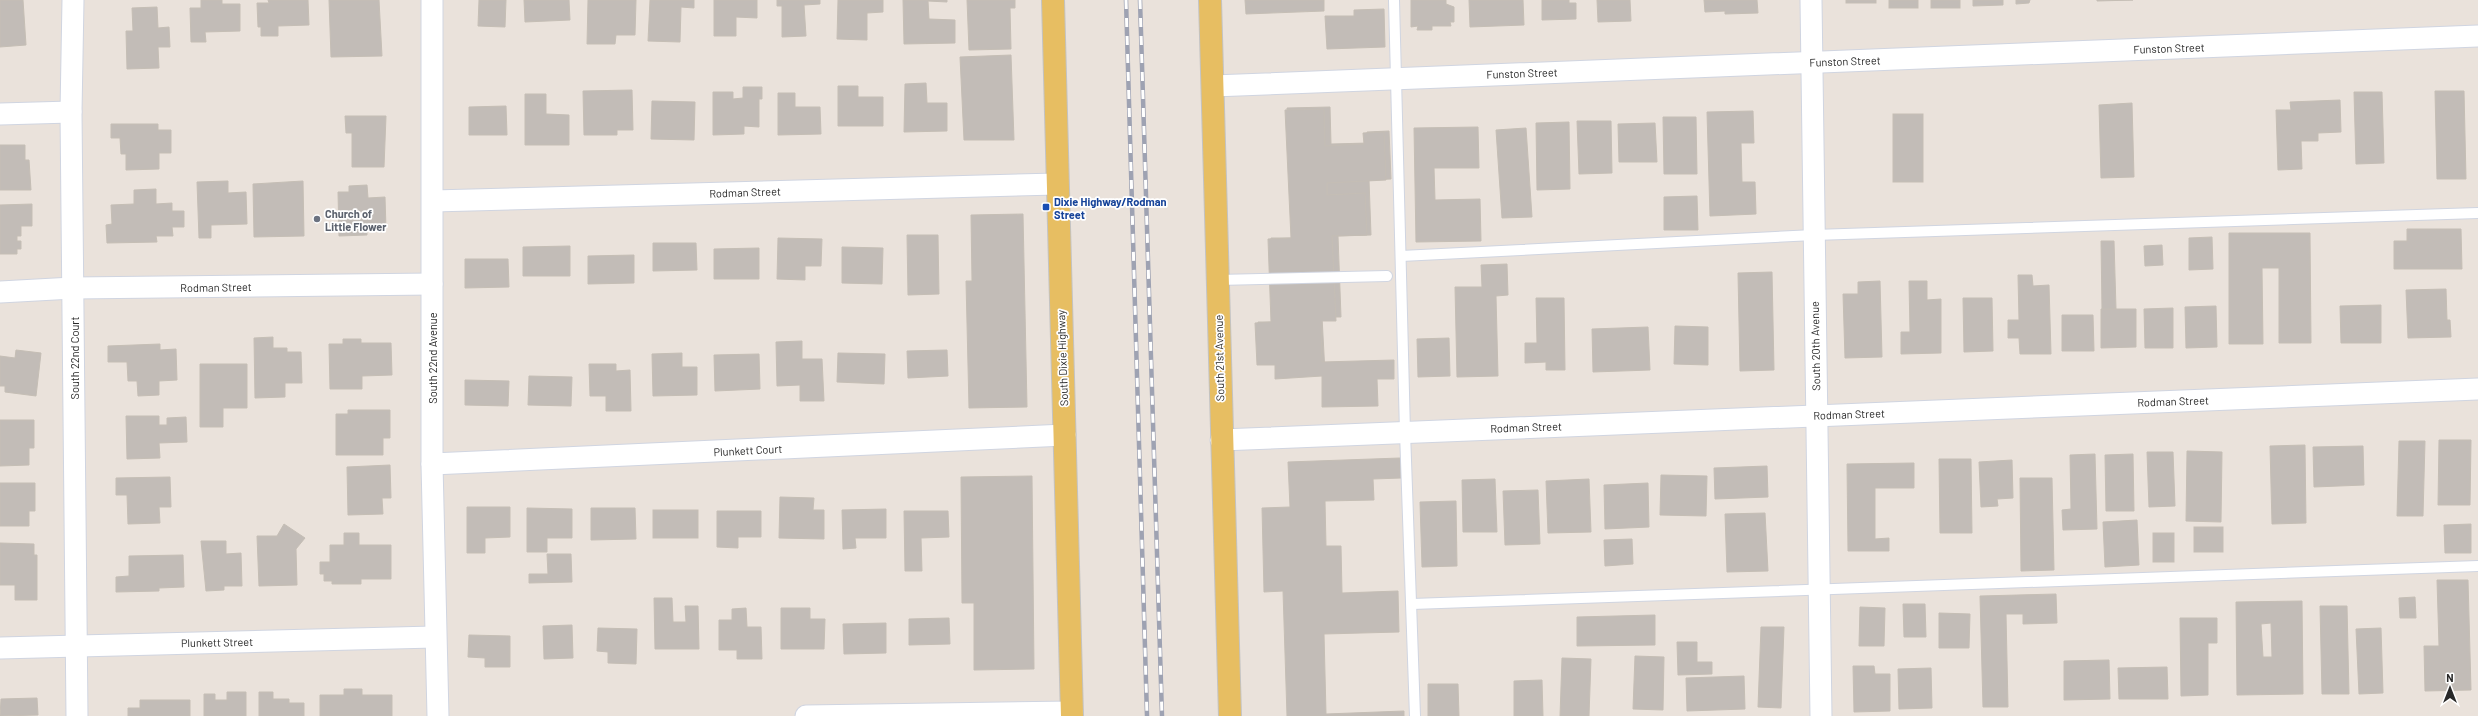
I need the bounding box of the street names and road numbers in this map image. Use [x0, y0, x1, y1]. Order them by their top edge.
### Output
street label: Funston Street [2133, 40, 2205, 56]
street label: Funston Street [1809, 53, 1881, 69]
street label: Funston Street [1486, 65, 1558, 81]
street label: Rodman Street [709, 184, 781, 200]
street label: Rodman Street [180, 280, 252, 294]
street label: South 20th Avenue [1808, 301, 1822, 391]
street label: South Dixie Highway [1054, 310, 1070, 406]
street label: South 22nd Avenue [426, 312, 439, 404]
street label: South 21st Avenue [1212, 315, 1226, 401]
street label: South 22nd Court [68, 316, 81, 400]
street label: Rodman Street [2137, 393, 2209, 409]
street label: Rodman Street [1813, 406, 1885, 422]
street label: Rodman Street [1490, 419, 1562, 435]
street label: Plunkett Court [713, 442, 783, 458]
street label: Plunkett Street [181, 635, 253, 649]

